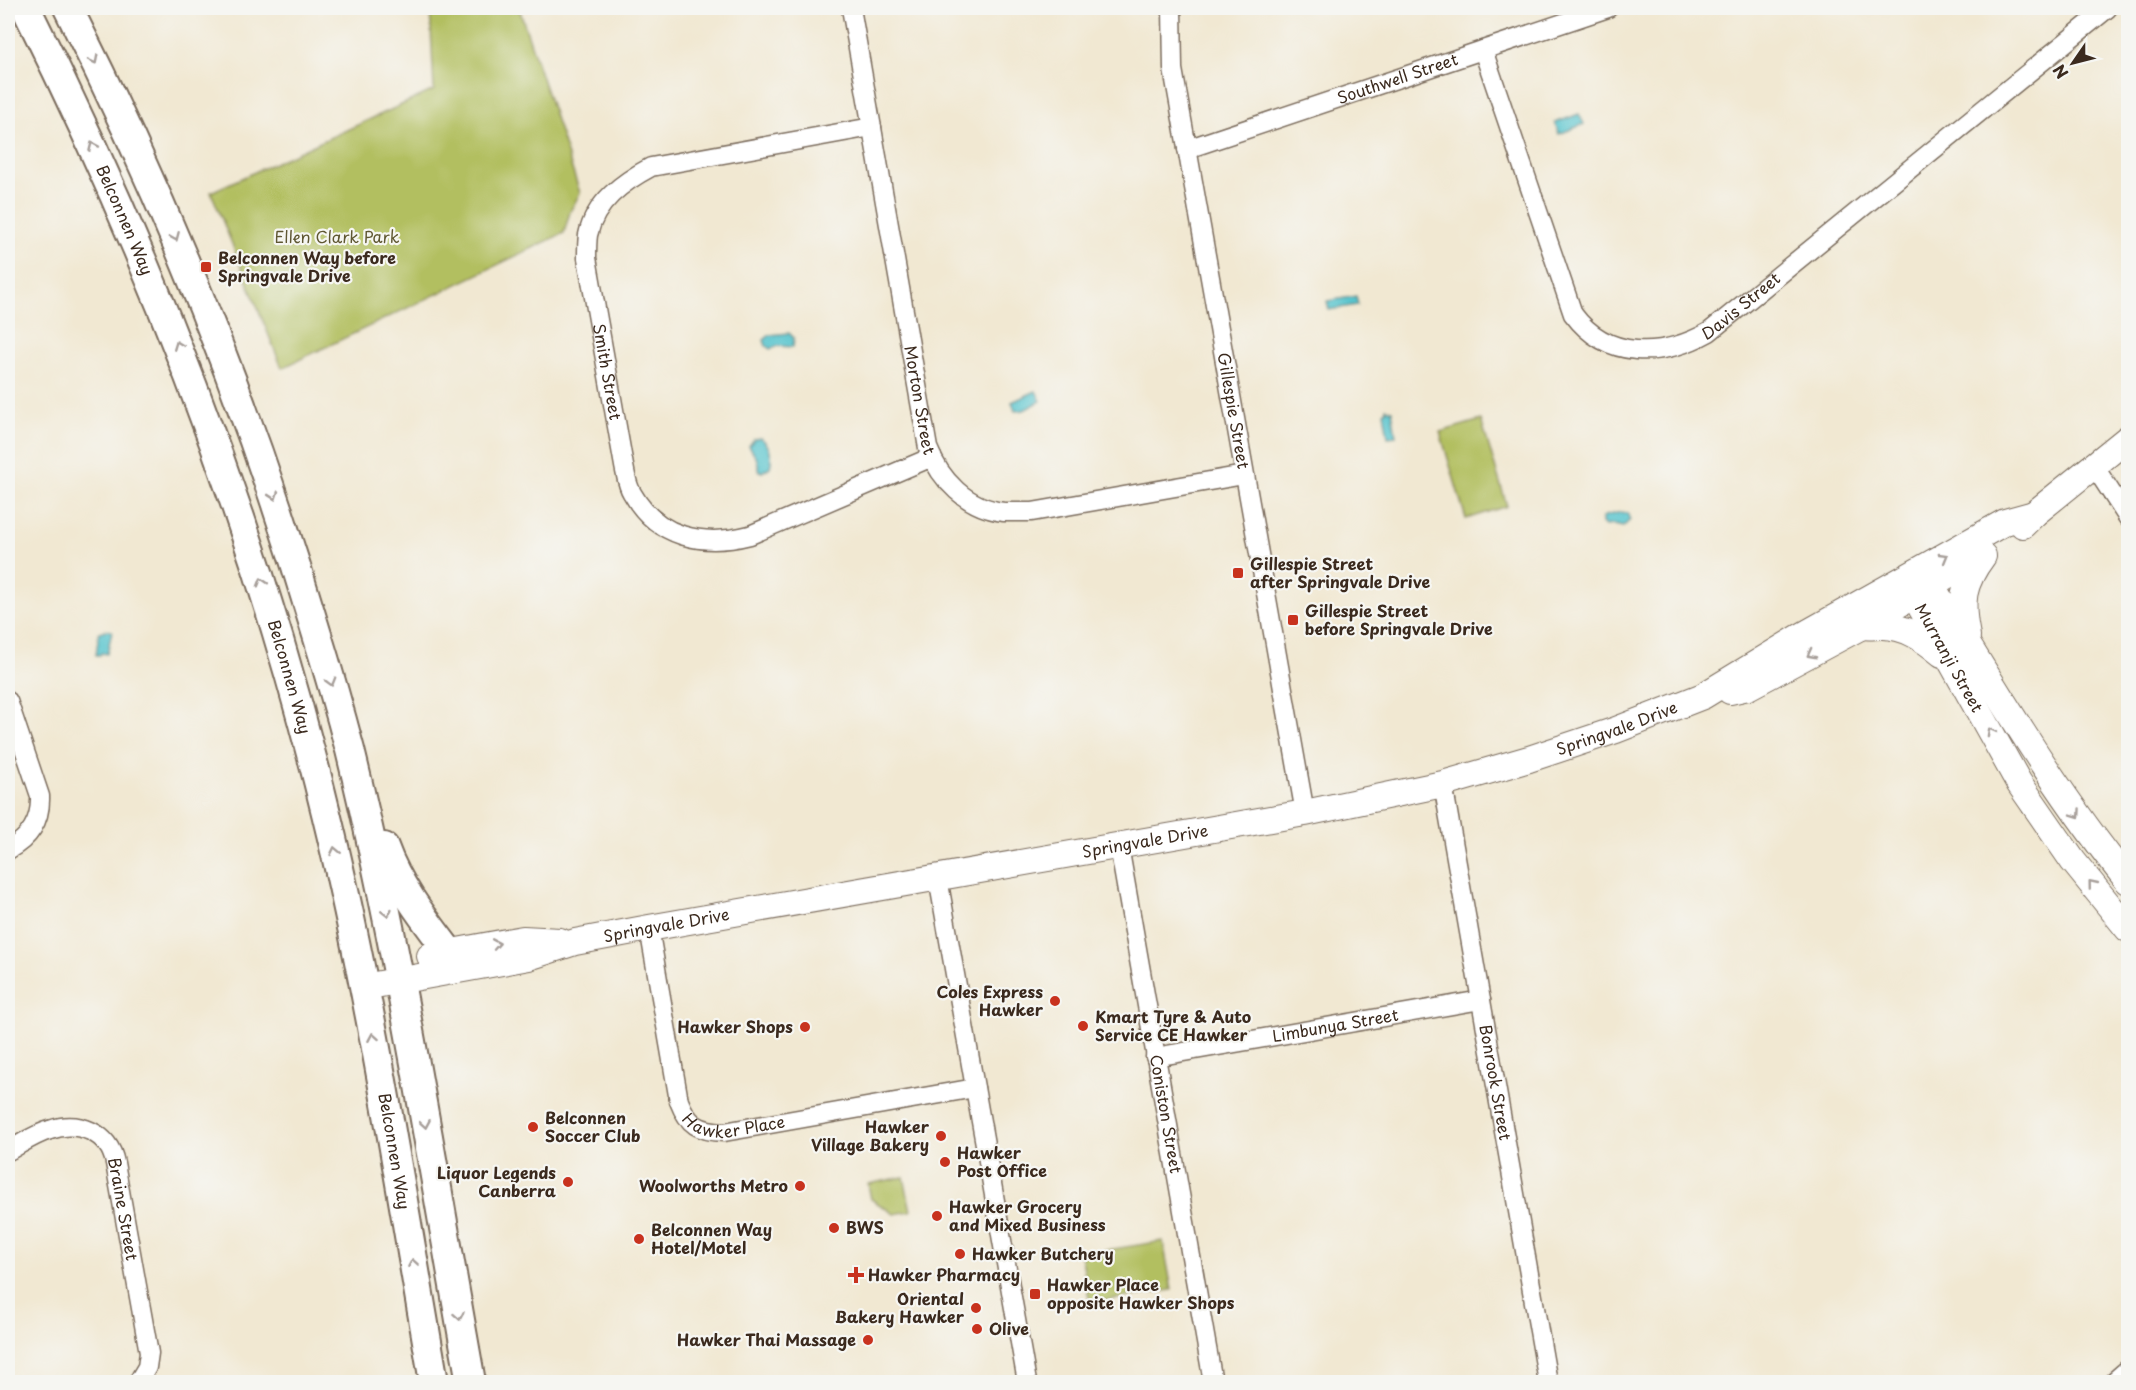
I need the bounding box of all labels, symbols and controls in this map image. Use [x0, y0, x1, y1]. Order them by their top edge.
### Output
north arrow [2043, 33, 2103, 93]
street label: Southwell Street [1334, 46, 1461, 109]
one-way arrow [87, 53, 99, 64]
text: N [2046, 60, 2073, 84]
one-way arrow [89, 142, 101, 153]
street label: Belconnen Way [91, 161, 160, 279]
park label: Ellen Clark Park [275, 224, 400, 248]
one-way arrow [168, 231, 180, 242]
place label: Belconnen Way before Springvale Drive [218, 245, 396, 287]
marker: Belconnen Way before Springvale Drive [199, 260, 213, 274]
street label: Davis Street [1697, 266, 1785, 345]
street label: Smith Street [588, 321, 629, 422]
one-way arrow [172, 340, 185, 351]
street label: Morton Street [899, 344, 943, 458]
street label: Gillespie Street [1212, 350, 1257, 471]
one-way arrow [266, 490, 279, 501]
place label: Gillespie Street after Springvale Drive [1250, 551, 1431, 593]
one-way arrow [1938, 553, 1949, 564]
marker: Gillespie Street after Springvale Drive [1231, 566, 1245, 580]
one-way arrow [257, 577, 269, 588]
place label: Gillespie Street before Springvale Drive [1305, 598, 1493, 640]
street label: Murranji Street [1910, 599, 1990, 717]
marker: Gillespie Street before Springvale Drive [1286, 613, 1300, 627]
street label: Belconnen Way [263, 616, 318, 736]
one-way arrow [1806, 647, 1817, 658]
one-way arrow [324, 676, 336, 687]
street label: Springvale Drive [1553, 694, 1681, 760]
one-way arrow [1986, 728, 1998, 738]
one-way arrow [2070, 807, 2081, 818]
street label: Springvale Drive [1080, 817, 1210, 863]
one-way arrow [329, 847, 342, 857]
one-way arrow [2088, 880, 2099, 891]
street label: Springvale Drive [601, 901, 731, 947]
one-way arrow [379, 907, 392, 917]
one-way arrow [491, 938, 501, 951]
place label: Coles Express Hawker [937, 979, 1044, 1021]
marker: Coles Express Hawker [1048, 994, 1062, 1008]
street label: Limbunya Street [1270, 1002, 1400, 1047]
place label: Kmart Tyre & Auto Service CE Hawker [1095, 1004, 1251, 1046]
place label: Hawker Shops [677, 1014, 793, 1038]
marker: Kmart Tyre & Auto Service CE Hawker [1076, 1019, 1090, 1033]
marker: Hawker Shops [798, 1020, 812, 1034]
street label: Bonrook Street [1474, 1023, 1518, 1142]
one-way arrow [368, 1033, 380, 1042]
street label: Coniston Street [1145, 1053, 1189, 1175]
street label: Belconnen Way [373, 1091, 417, 1211]
place label: Belconnen Soccer Club [545, 1105, 640, 1147]
street label: Hawker Place [677, 1107, 787, 1143]
place label: Hawker Village Bakery [811, 1114, 930, 1156]
one-way arrow [419, 1120, 431, 1129]
marker: Belconnen Soccer Club [526, 1120, 540, 1134]
marker: Hawker Village Bakery [934, 1129, 948, 1143]
place label: Hawker Post Office [957, 1140, 1047, 1182]
street label: Braine Street [103, 1155, 145, 1263]
marker: Hawker Post Office [938, 1155, 952, 1169]
place label: Liquor Legends Canberra [437, 1160, 556, 1202]
place label: Woolworths Metro [639, 1173, 788, 1197]
marker: Liquor Legends Canberra [561, 1175, 575, 1189]
marker: Woolworths Metro [793, 1179, 807, 1193]
place label: Hawker Grocery and Mixed Business [949, 1194, 1106, 1236]
marker: Hawker Grocery and Mixed Business [930, 1209, 944, 1223]
place label: BWS [846, 1215, 884, 1239]
place label: Belconnen Way Hotel/Motel [651, 1217, 772, 1259]
marker: BWS [827, 1221, 841, 1235]
marker: Belconnen Way Hotel/Motel [632, 1232, 646, 1246]
place label: Hawker Butchery [972, 1241, 1114, 1265]
marker: Hawker Butchery [953, 1247, 967, 1261]
one-way arrow [408, 1258, 420, 1267]
place label: Hawker Pharmacy [868, 1262, 1020, 1286]
marker: Hawker Pharmacy [849, 1268, 863, 1282]
place label: Hawker Place opposite Hawker Shops [1047, 1272, 1235, 1314]
place label: Oriental Bakery Hawker [835, 1286, 965, 1328]
marker: Hawker Place opposite Hawker Shops [1028, 1287, 1042, 1301]
marker: Oriental Bakery Hawker [969, 1301, 983, 1315]
one-way arrow [452, 1311, 465, 1321]
place label: Olive [989, 1316, 1029, 1340]
marker: Olive [970, 1322, 984, 1336]
place label: Hawker Thai Massage [677, 1327, 856, 1351]
marker: Hawker Thai Massage [861, 1333, 875, 1347]

